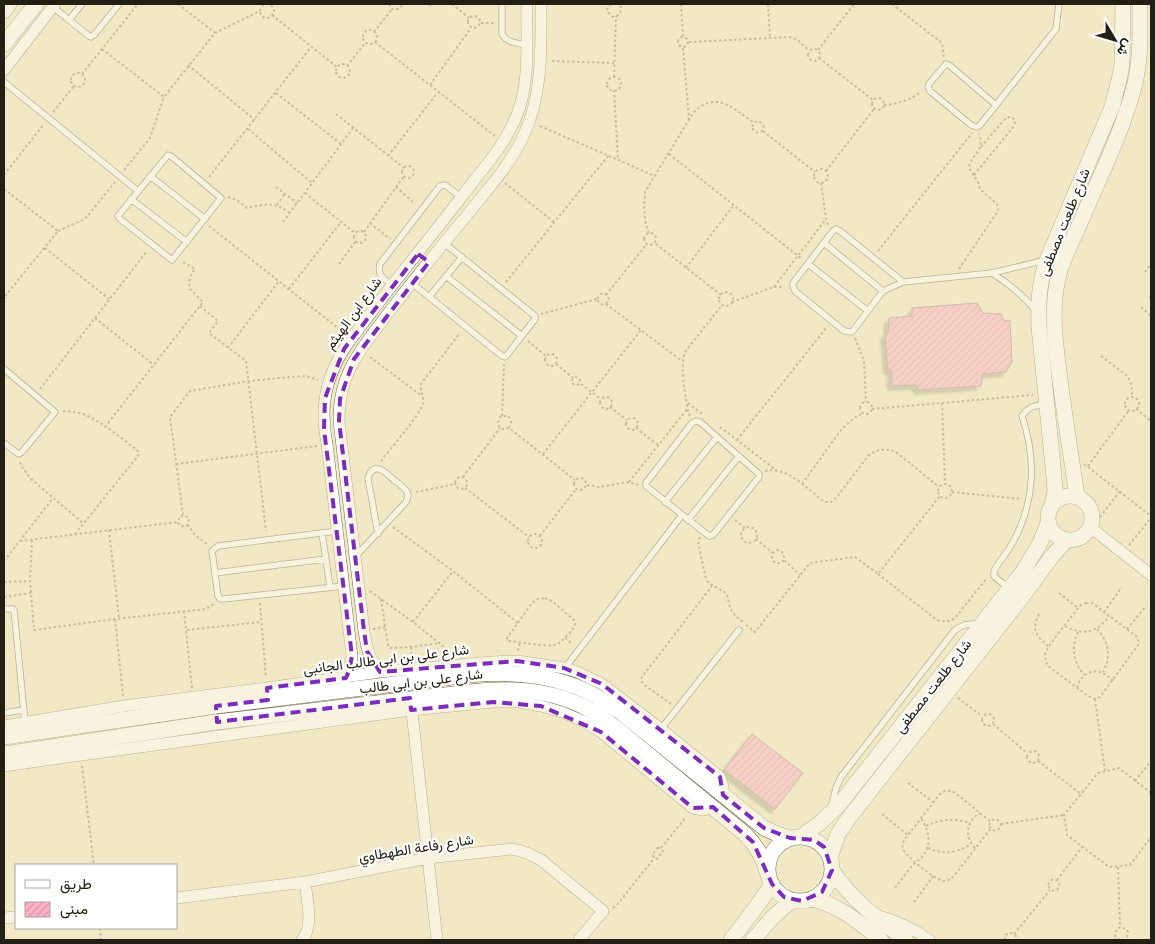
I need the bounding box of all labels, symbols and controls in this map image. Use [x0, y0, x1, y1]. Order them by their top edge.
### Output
north arrow [1090, 15, 1140, 65]
text: ش [1113, 36, 1138, 60]
street label: شارع طلعت مصطفى [1034, 166, 1096, 279]
street label: شارع ابن الهيثم [321, 273, 387, 354]
street label: شارع طلعت مصطفى [891, 635, 977, 738]
street label: شارع على بن ابى طالب الجانبى [302, 640, 470, 680]
street label: شارع على بن ابى طالب [358, 665, 484, 699]
street label: شارع رفاعة الطهطاوي [357, 830, 475, 869]
legend [15, 864, 178, 929]
text: طريق [60, 874, 92, 894]
text: مبنى [60, 899, 88, 919]

